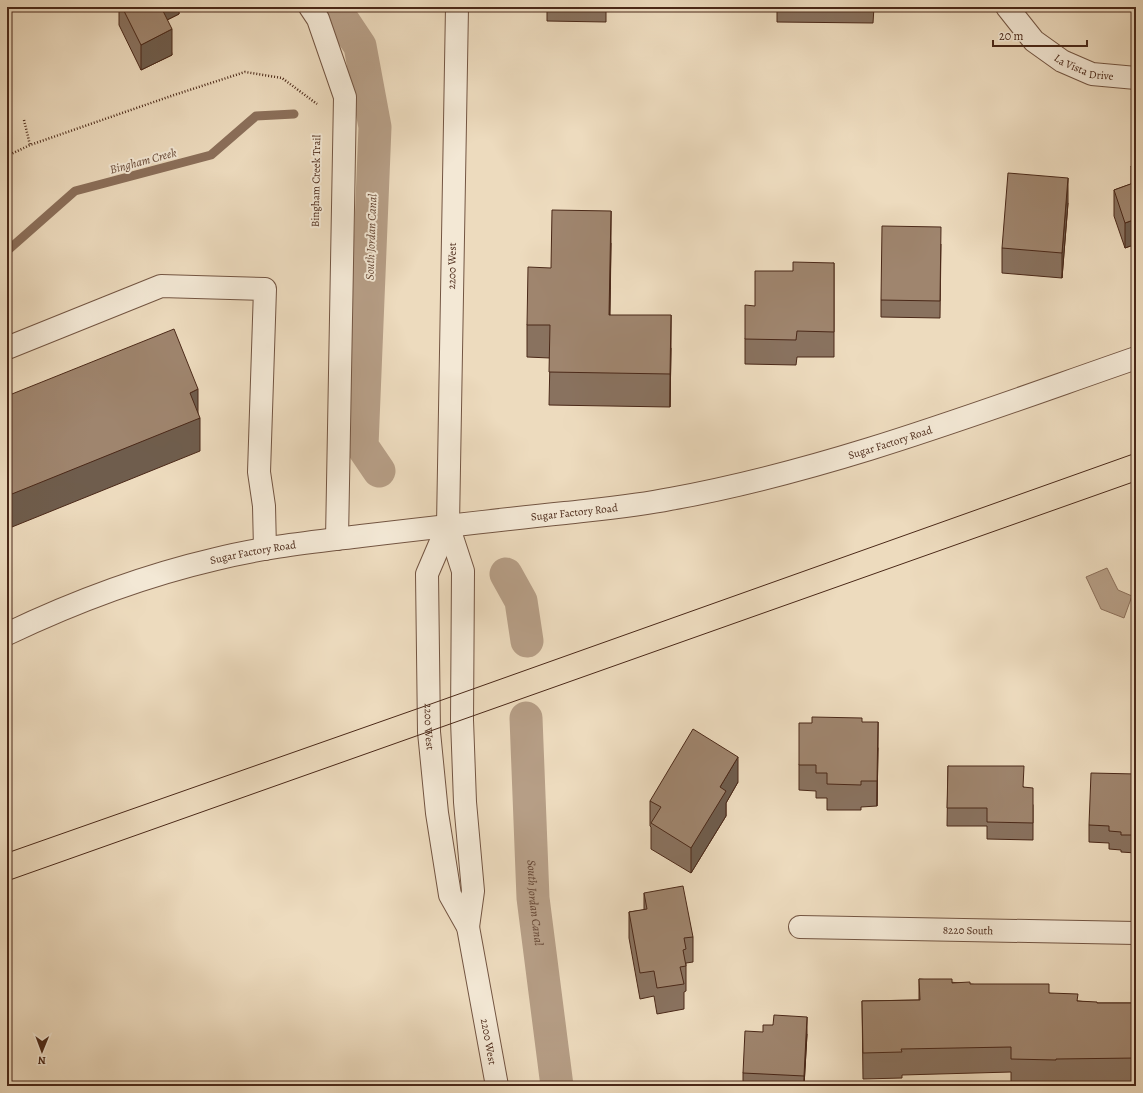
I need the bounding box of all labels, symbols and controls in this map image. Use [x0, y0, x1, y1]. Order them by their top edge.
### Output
scale bar [993, 22, 1087, 48]
text: 20 m [999, 28, 1023, 44]
street label: La Vista Drive [1051, 50, 1114, 83]
street label: Bingham Creek Trail [308, 134, 324, 227]
water label: Bingham Creek [108, 144, 179, 178]
water label: South Jordan Canal [362, 194, 380, 280]
street label: 2200 West [444, 242, 460, 290]
street label: Sugar Factory Road [846, 422, 934, 463]
street label: Sugar Factory Road [530, 500, 619, 524]
street label: Sugar Factory Road [208, 537, 297, 568]
street label: 2200 West [421, 703, 438, 751]
water label: South Jordan Canal [524, 859, 547, 947]
street label: 8220 South [943, 922, 993, 938]
street label: 2200 West [477, 1017, 501, 1066]
north arrow [22, 1031, 62, 1071]
text: N [38, 1053, 46, 1068]

